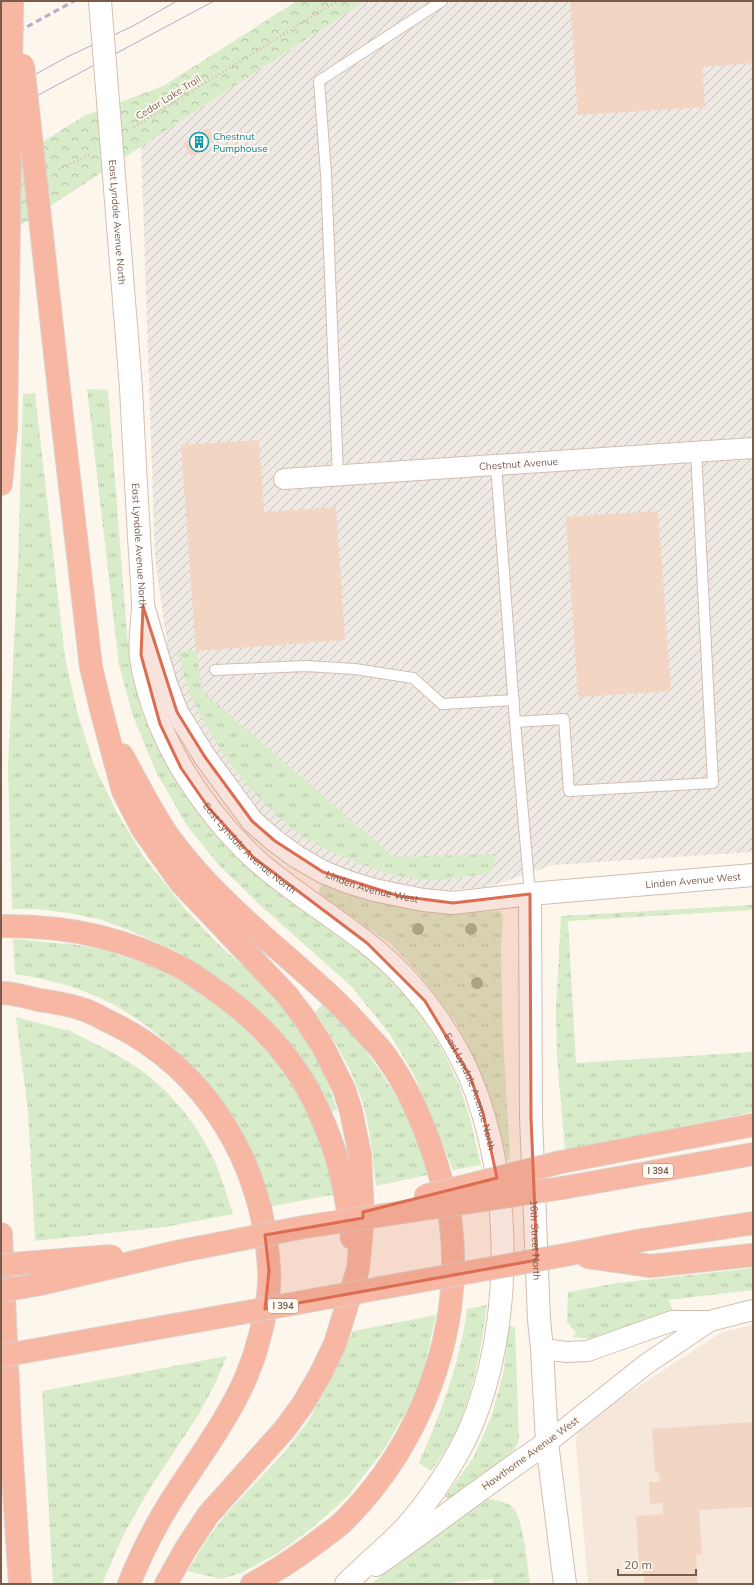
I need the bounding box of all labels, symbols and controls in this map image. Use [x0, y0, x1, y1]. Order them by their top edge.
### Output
street label: Cedar Lake Trail [133, 72, 203, 123]
place label: Chestnut Pumphouse [213, 130, 268, 155]
building icon: Chestnut Pumphouse [188, 131, 210, 153]
street label: East Lyndale Avenue North [106, 159, 129, 286]
street label: Chestnut Avenue [479, 455, 559, 473]
street label: East Lyndale Avenue North [129, 483, 149, 609]
street label: East Lyndale Avenue North [200, 800, 299, 897]
street label: Linden Avenue West [324, 868, 420, 906]
street label: Linden Avenue West [645, 870, 742, 891]
street label: East Lyndale Avenue North [441, 1031, 498, 1152]
road number: I 394 [643, 1164, 673, 1178]
street label: 16th Street North [527, 1199, 543, 1281]
road number: I 394 [268, 1299, 298, 1313]
street label: Hawthorne Avenue West [479, 1414, 582, 1493]
scale bar [618, 1551, 696, 1577]
text: 20 m [624, 1557, 652, 1572]

